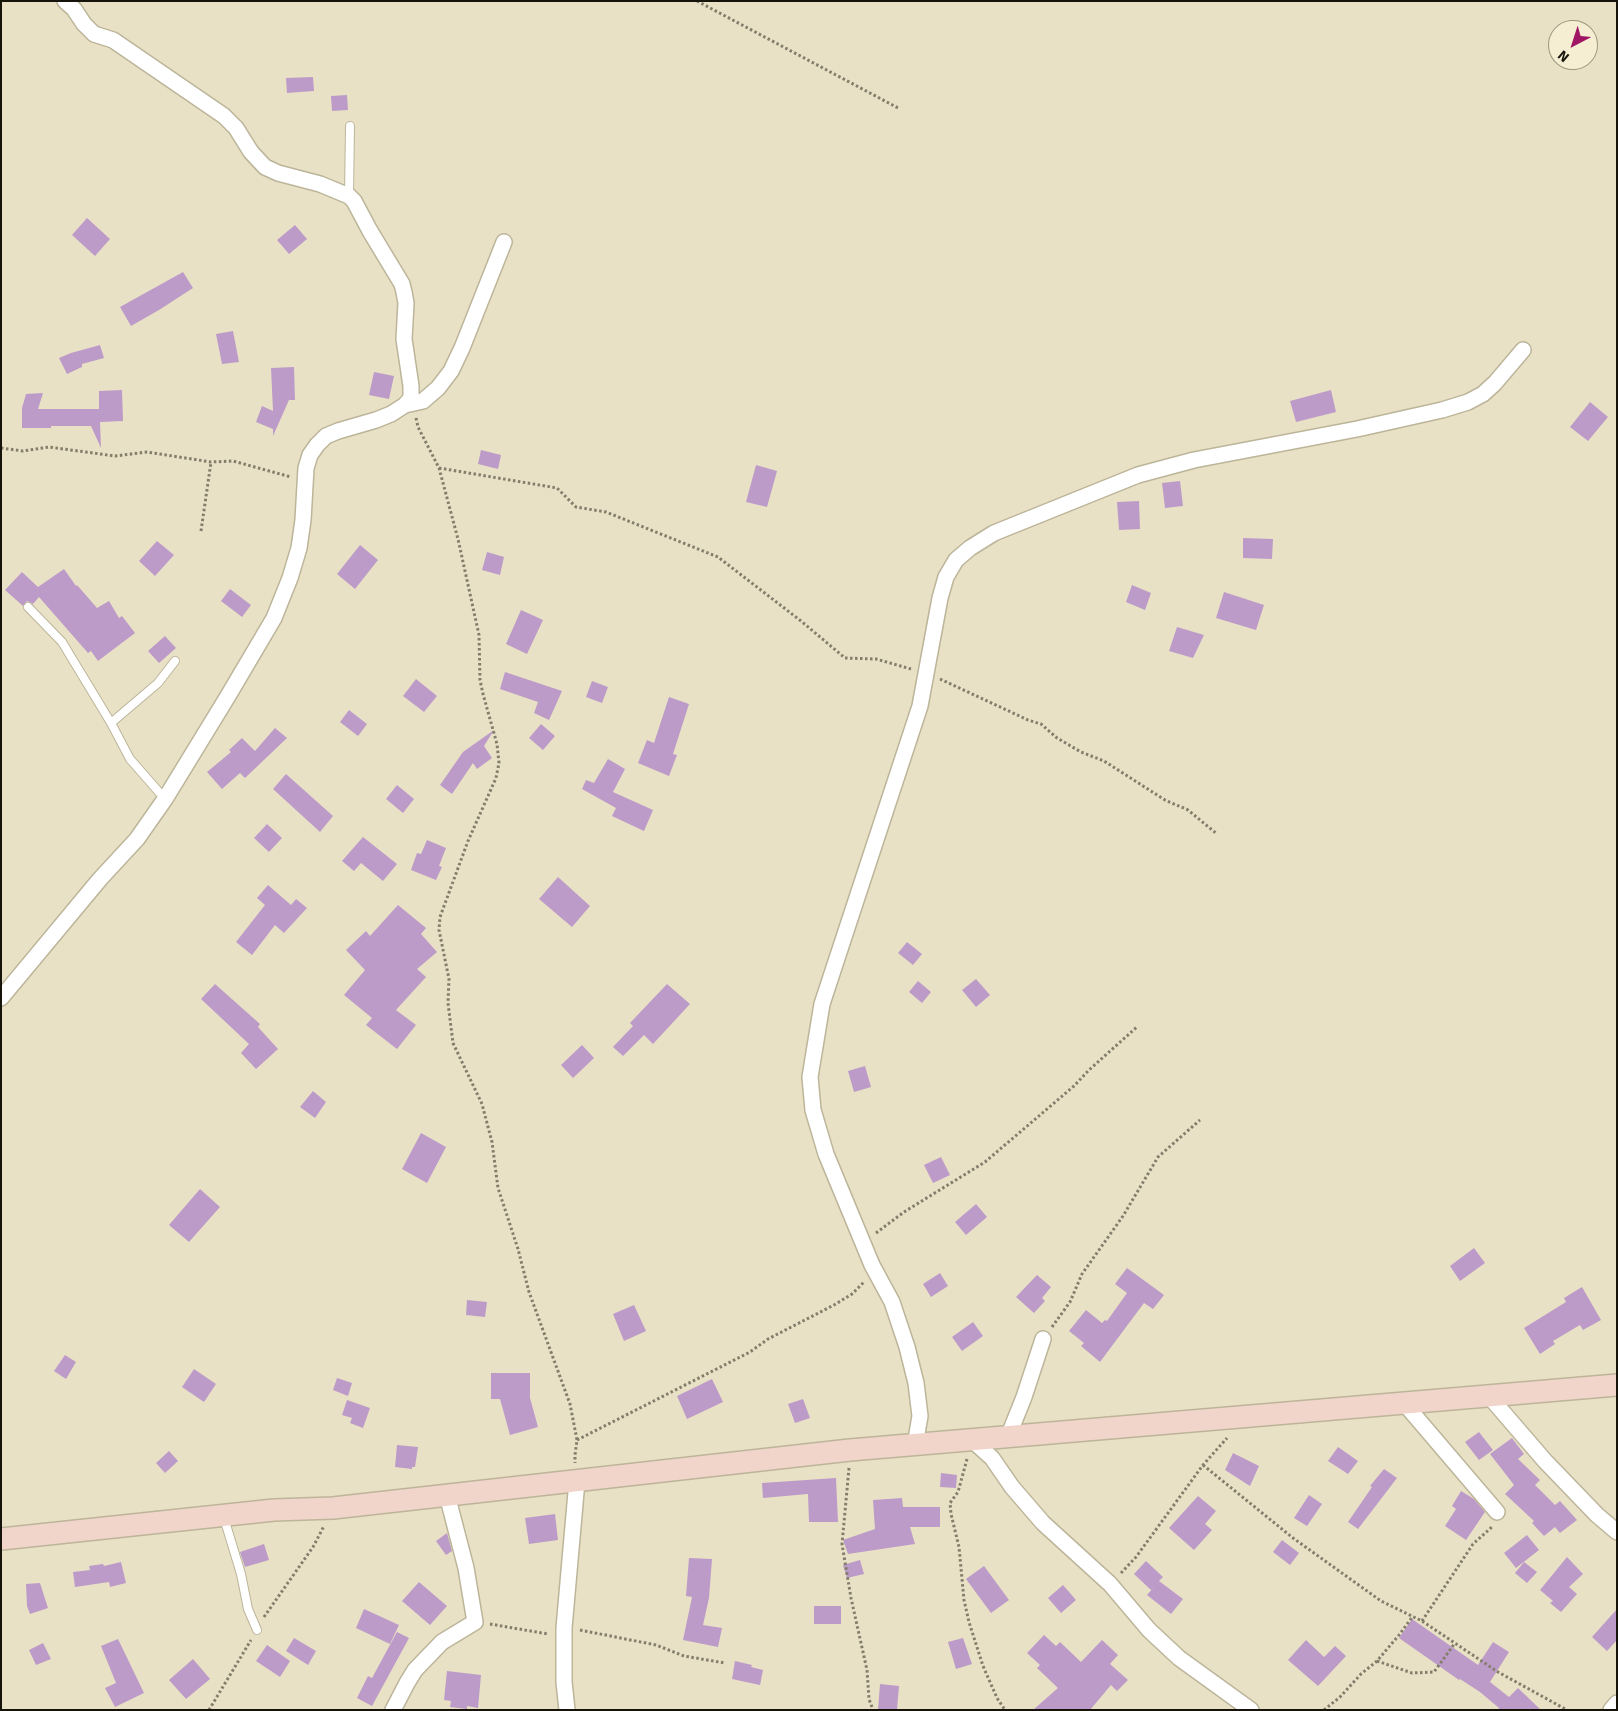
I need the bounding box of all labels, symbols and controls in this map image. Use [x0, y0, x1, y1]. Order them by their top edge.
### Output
north arrow [1548, 20, 1598, 70]
text: N [1554, 46, 1573, 66]

